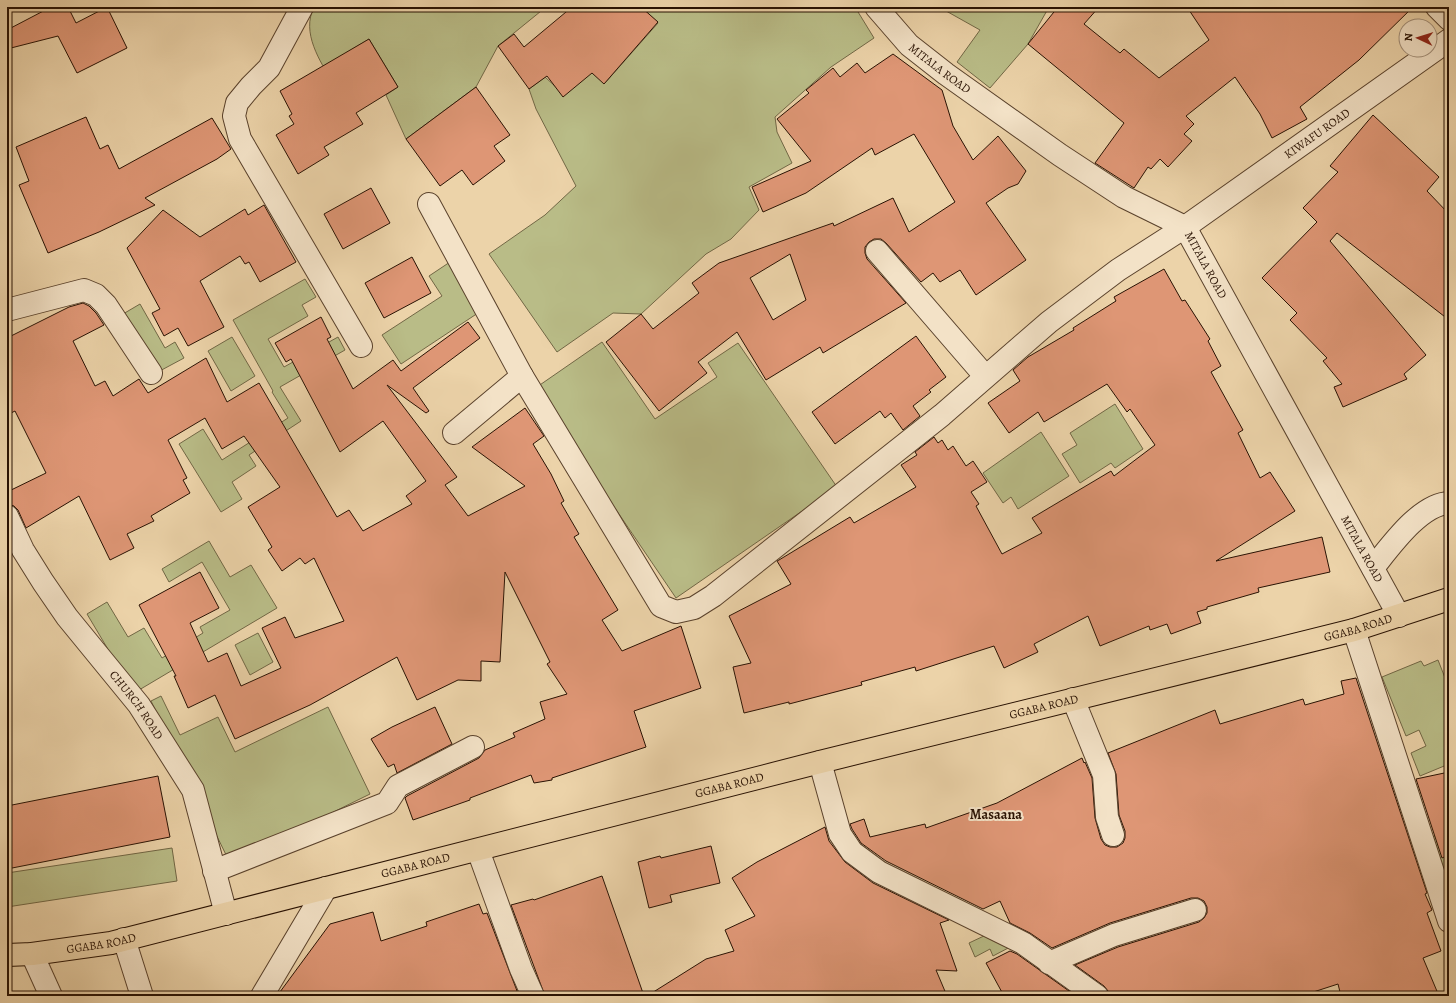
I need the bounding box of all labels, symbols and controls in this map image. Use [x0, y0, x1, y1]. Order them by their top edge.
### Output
north arrow [1398, 18, 1438, 58]
text: N [1401, 33, 1416, 42]
street label: MITALA ROAD [905, 40, 974, 97]
street label: KIWAFU ROAD [1281, 105, 1353, 162]
street label: MITALA ROAD [1181, 229, 1231, 301]
street label: MITALA ROAD [1337, 512, 1387, 585]
street label: GGABA ROAD [1322, 610, 1394, 645]
street label: CHURCH ROAD [106, 667, 167, 743]
street label: GGABA ROAD [1008, 690, 1080, 723]
street label: GGABA ROAD [693, 769, 766, 802]
district label: Masaana [970, 805, 1022, 824]
street label: GGABA ROAD [379, 849, 452, 882]
street label: GGABA ROAD [65, 929, 138, 957]

